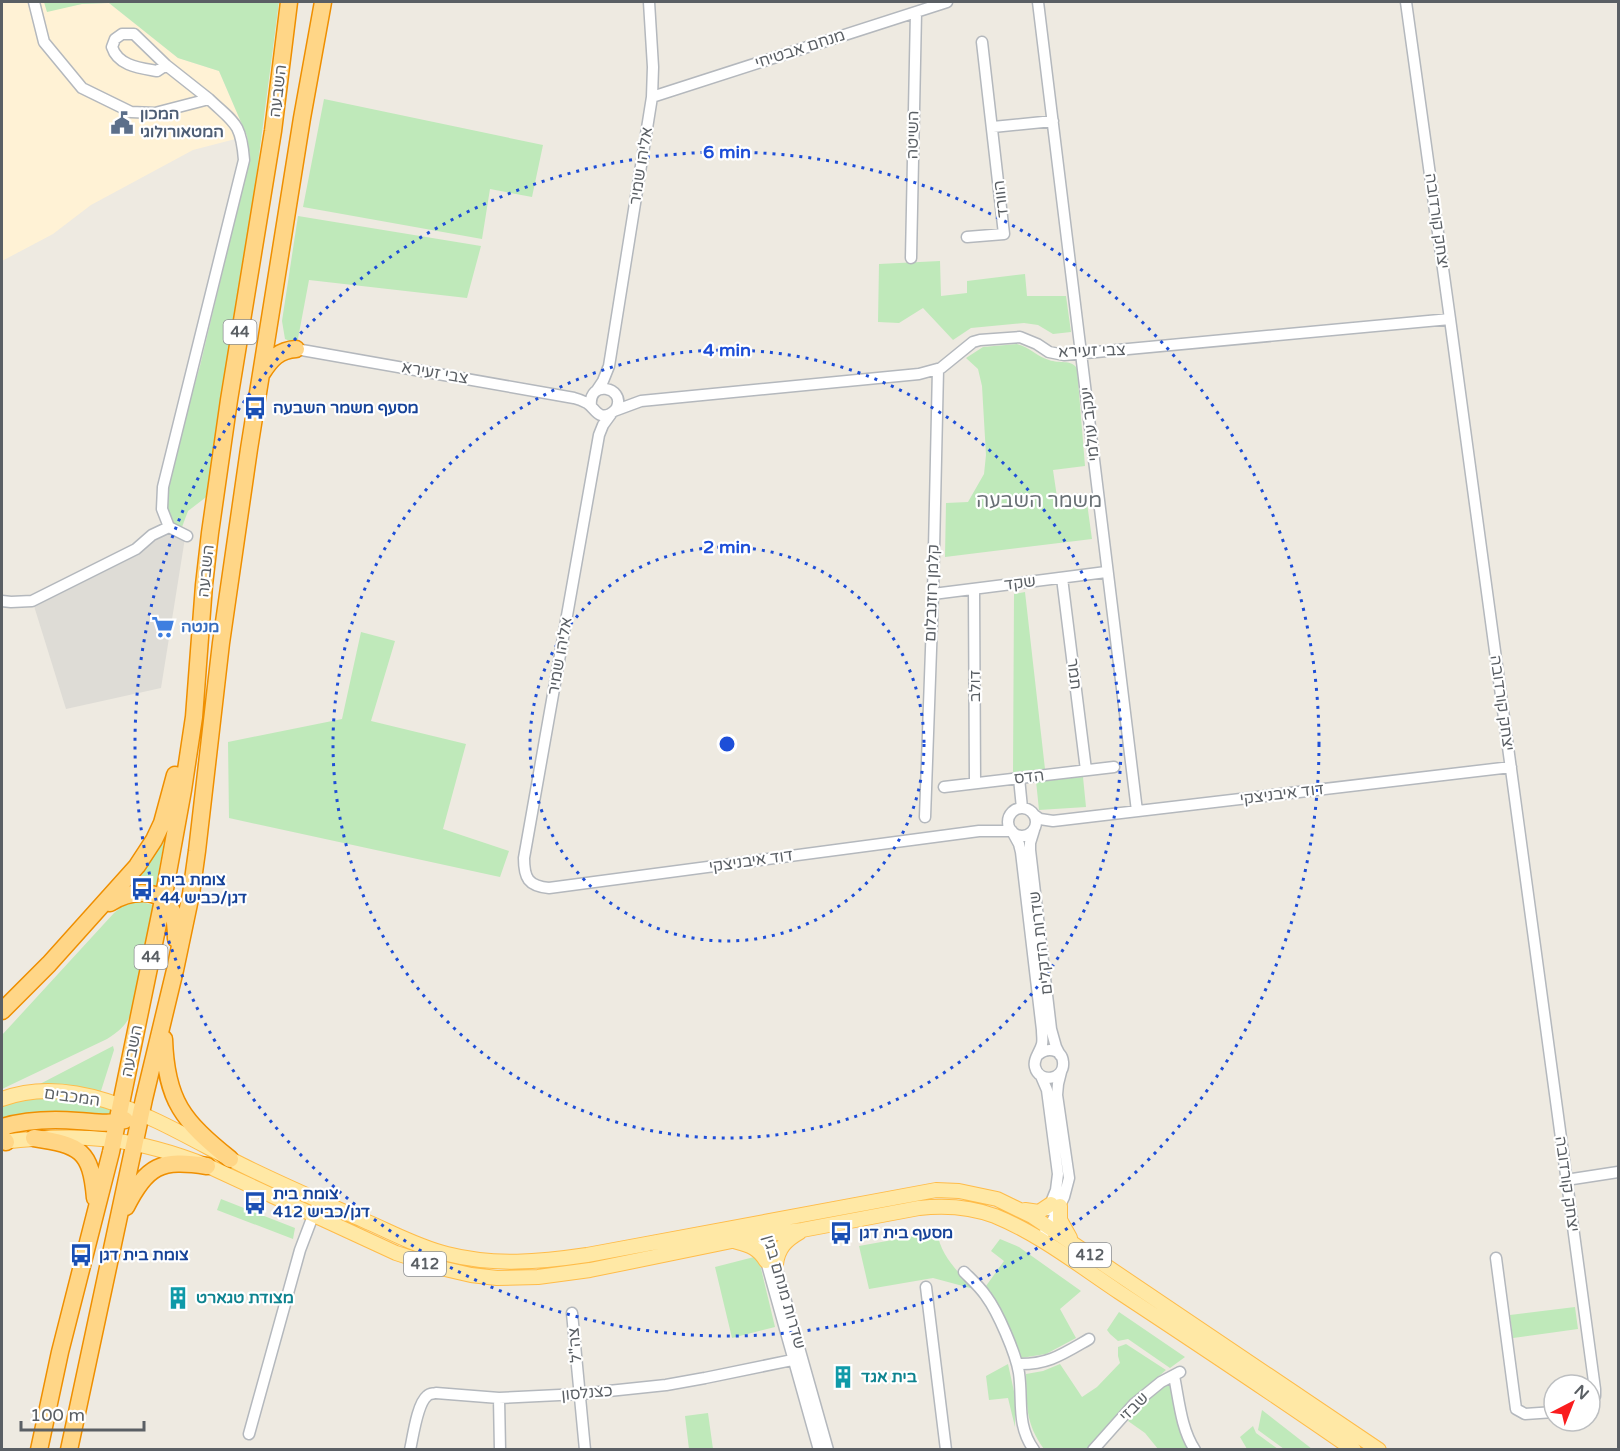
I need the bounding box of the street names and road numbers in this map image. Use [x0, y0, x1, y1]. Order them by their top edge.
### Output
street label: מנחם אבטיחי [752, 25, 848, 73]
street label: השבעה [265, 63, 291, 119]
street label: השיטה [903, 110, 923, 160]
street label: אליהו שמיר [625, 126, 657, 206]
street label: יצחק קורדובה [1420, 172, 1454, 270]
street label: הוורד [989, 179, 1013, 219]
road number: 44 [224, 320, 256, 344]
street label: צבי זעירא [1058, 340, 1126, 362]
street label: צבי זעירא [400, 357, 470, 389]
street label: יעקב עולמי [1076, 386, 1104, 462]
street label: השבעה [193, 544, 219, 598]
street label: קלמן רוזנבלום [920, 544, 944, 642]
street label: שקד [1003, 571, 1037, 595]
street label: אליהו שמיר [543, 615, 577, 697]
street label: יצחק קורדובה [1485, 654, 1519, 752]
street label: תמר [1062, 657, 1086, 691]
street label: דולב [965, 670, 985, 702]
street label: הדס [1013, 765, 1045, 789]
street label: דוד איבניצקי [1239, 779, 1325, 809]
street label: דוד איבניצקי [708, 845, 794, 877]
street label: שדרות הדקלים [1025, 890, 1057, 996]
road number: 44 [134, 945, 168, 969]
street label: השבעה [117, 1023, 147, 1079]
street label: המכבים [43, 1083, 101, 1111]
street label: יצחק קורדובה [1550, 1135, 1584, 1233]
street label: שדרות מנחם בגין [758, 1233, 810, 1351]
road number: 412 [1069, 1243, 1111, 1267]
road number: 412 [404, 1252, 446, 1276]
street label: צה"ל [563, 1326, 587, 1364]
street label: כצנלסון [560, 1381, 614, 1405]
street label: שבזי [1115, 1388, 1153, 1426]

